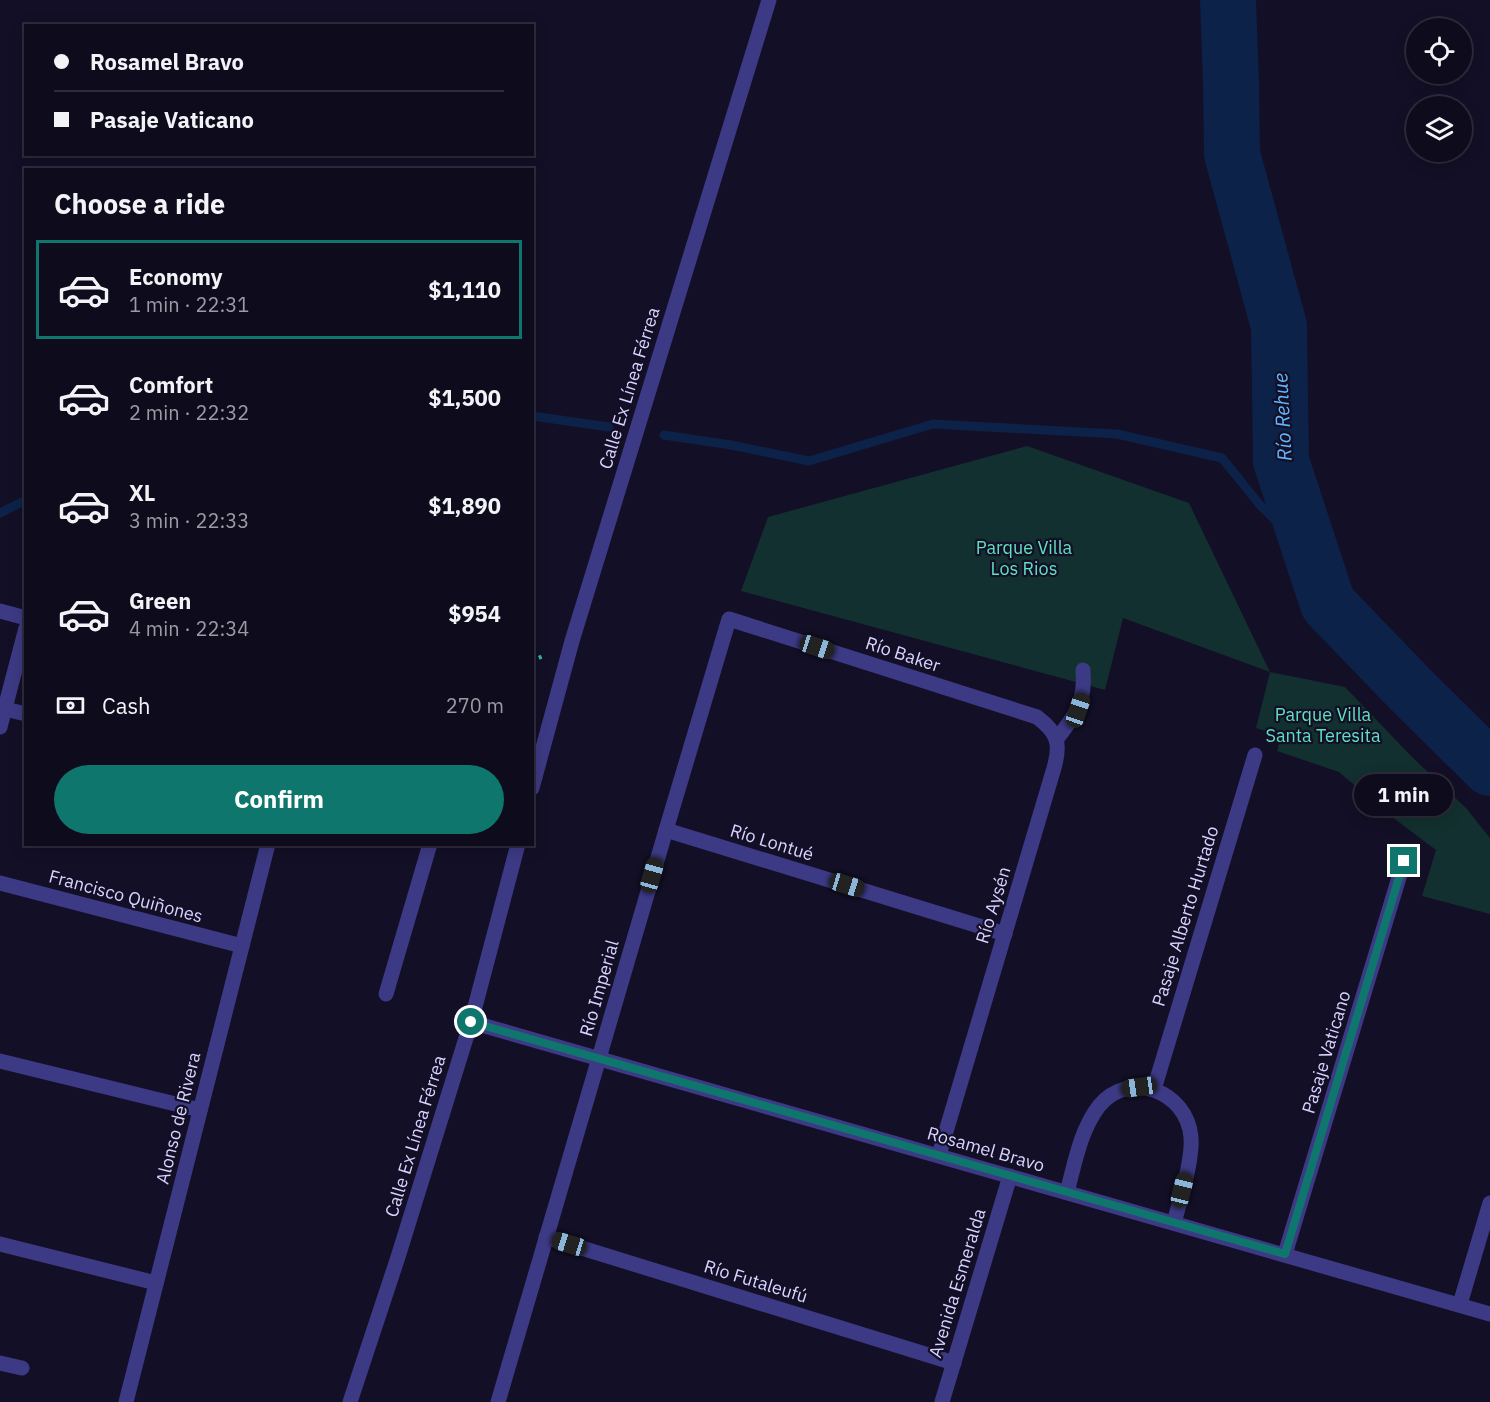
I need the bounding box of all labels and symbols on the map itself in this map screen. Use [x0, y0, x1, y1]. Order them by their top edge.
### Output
street label: Calle Ex Línea Férrea [593, 304, 665, 472]
water label: Río Rehue [1266, 372, 1298, 462]
park label: Parque Villa Los Rios [976, 536, 1073, 580]
street label: Río Baker [863, 631, 944, 677]
car [797, 633, 837, 661]
car [1064, 690, 1092, 730]
park label: Parque Villa Santa Teresita [1265, 703, 1381, 747]
callout: 1 min [1354, 774, 1454, 816]
street label: Río Lontué [728, 818, 817, 866]
street label: Pasaje Alberto Hurtado [1147, 823, 1223, 1009]
route end [1390, 847, 1417, 874]
car [638, 855, 666, 895]
street label: Francisco Quiñones [47, 864, 205, 928]
street label: Río Aysén [970, 864, 1016, 946]
car [827, 871, 867, 899]
street label: Río Imperial [574, 937, 624, 1039]
street label: Pasaje Vaticano [1296, 988, 1356, 1116]
route start [457, 1008, 484, 1035]
street label: Alonso de Rivera [150, 1049, 206, 1186]
street label: Calle Ex Línea Férrea [379, 1052, 451, 1220]
car [1120, 1076, 1158, 1098]
street label: Rosamel Bravo [925, 1121, 1047, 1177]
car [1169, 1170, 1195, 1210]
street label: Avenida Esmeralda [923, 1205, 991, 1360]
car [549, 1230, 589, 1258]
street label: Río Futaleufú [701, 1254, 811, 1308]

